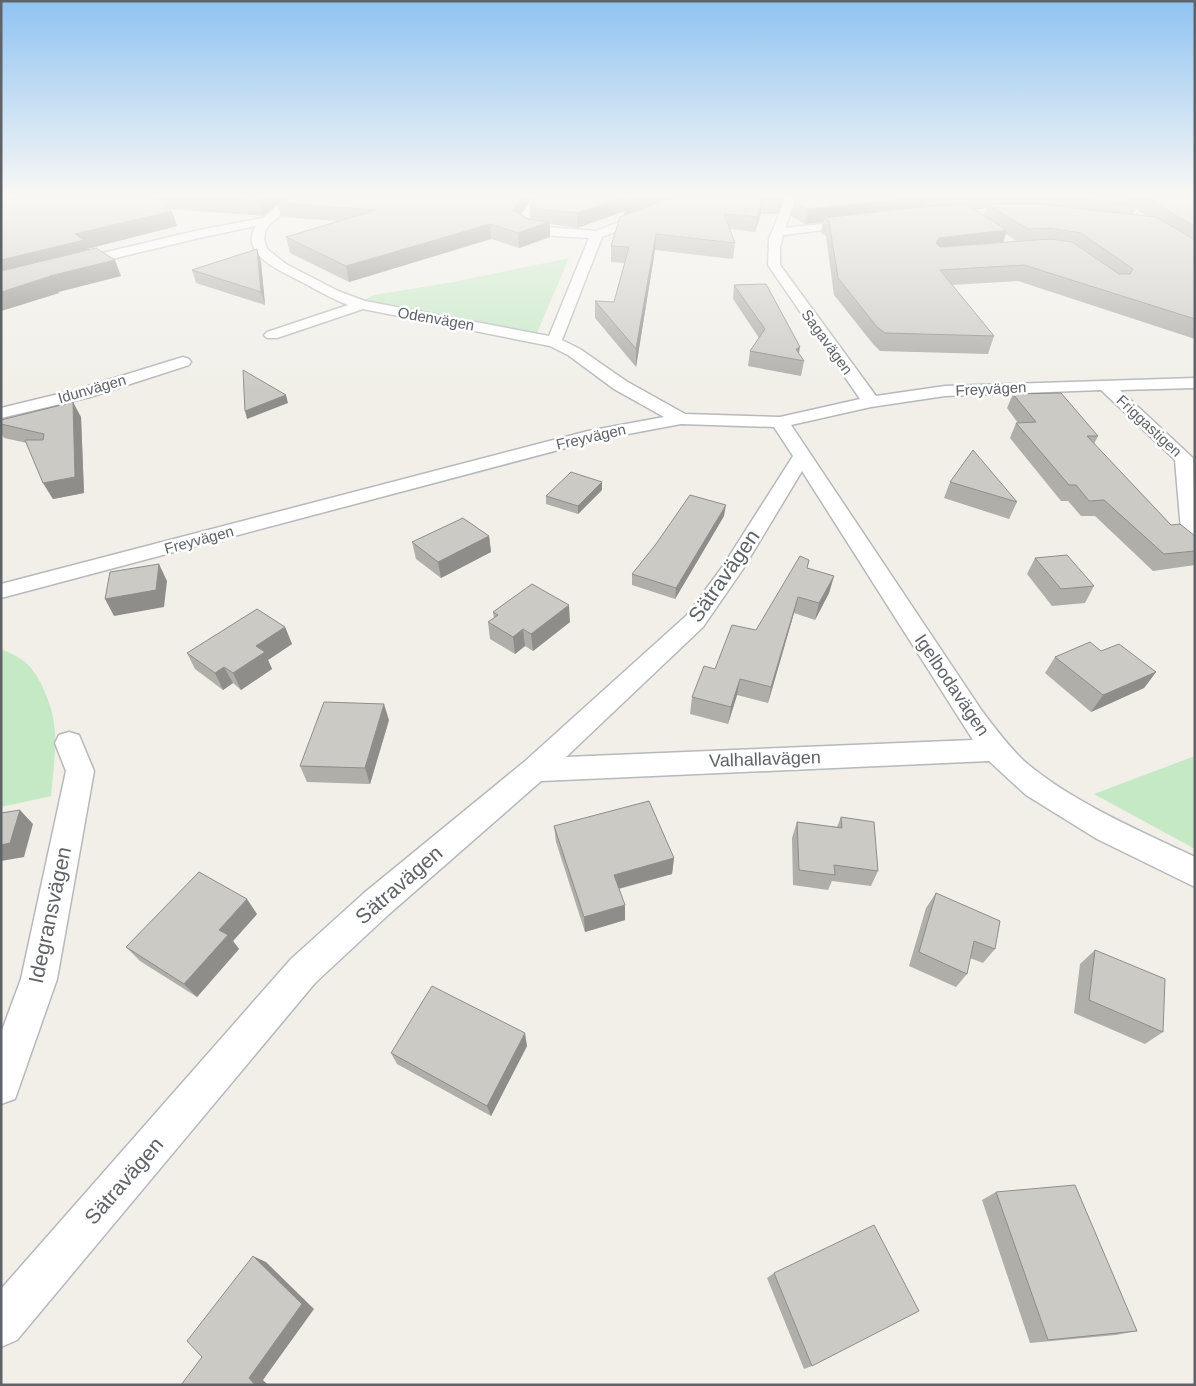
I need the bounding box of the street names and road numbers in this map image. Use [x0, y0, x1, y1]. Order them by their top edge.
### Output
street label: Odenvägen [396, 303, 476, 334]
street label: Sagavägen [798, 306, 857, 377]
street label: Idunvägen [56, 371, 128, 406]
street label: Freyvägen [955, 378, 1027, 399]
street label: Friggastigen [1113, 391, 1185, 460]
street label: Freyvägen [554, 420, 627, 453]
street label: Freyvägen [162, 522, 235, 557]
street label: Sätravägen [683, 525, 764, 626]
street label: Igelbodavägen [911, 630, 993, 740]
street label: Valhallavägen [709, 747, 821, 771]
street label: Sätravägen [351, 841, 447, 929]
street label: Idegransvägen [24, 845, 75, 985]
street label: Sätravägen [80, 1133, 168, 1229]

